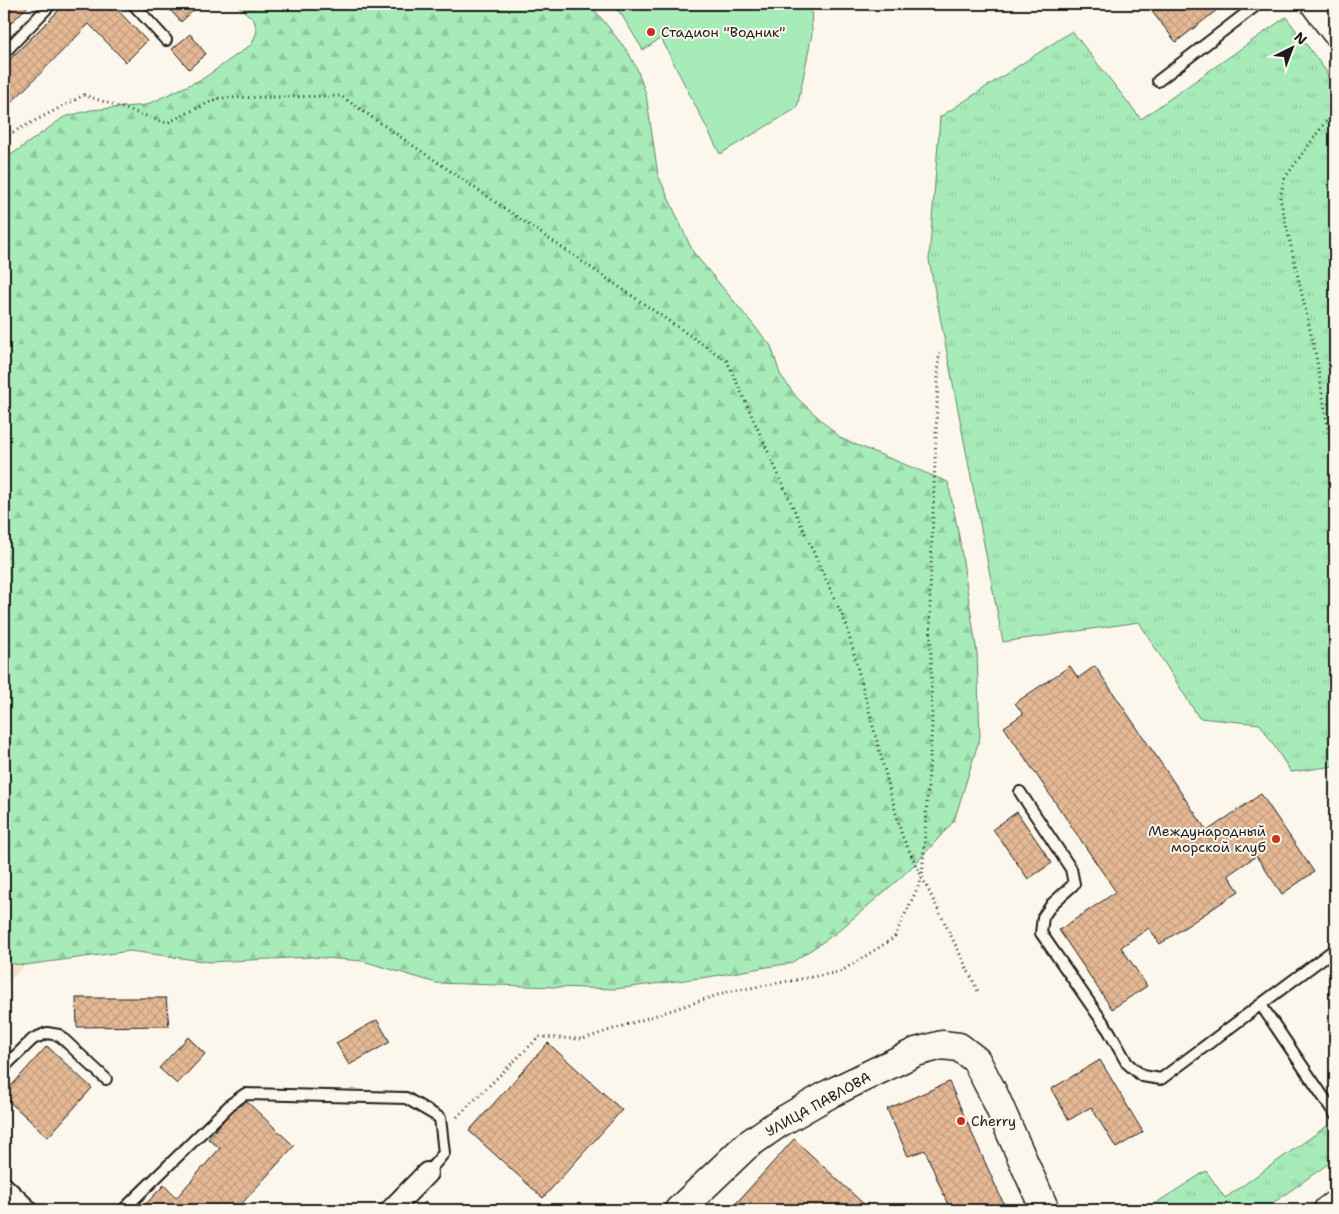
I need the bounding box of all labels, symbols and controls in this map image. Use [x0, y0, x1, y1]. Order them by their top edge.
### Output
north arrow [1266, 22, 1316, 72]
place label: Стадион "Водник" [661, 23, 786, 41]
marker: Стадион "Водник" [645, 26, 657, 38]
text: N [1291, 28, 1311, 49]
place label: Международный морской клуб [1148, 822, 1266, 856]
marker: Международный морской клуб [1270, 833, 1282, 845]
street label: УЛИЦА ПАВЛОВА [762, 1068, 874, 1140]
place label: Cherry [971, 1112, 1016, 1130]
marker: Cherry [955, 1115, 967, 1127]

